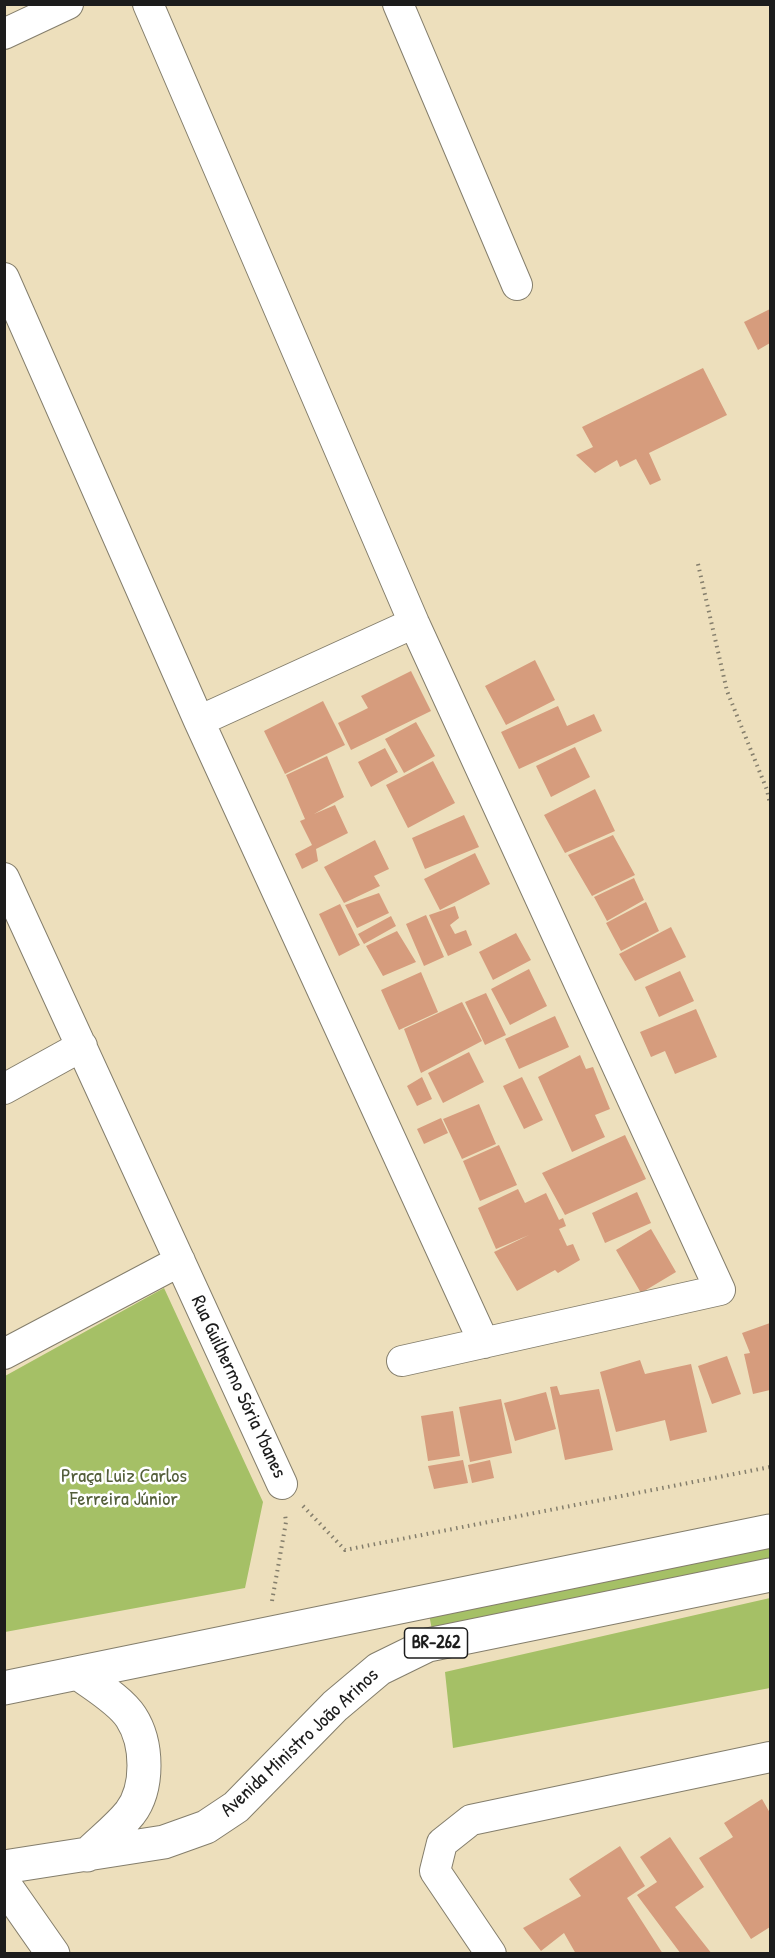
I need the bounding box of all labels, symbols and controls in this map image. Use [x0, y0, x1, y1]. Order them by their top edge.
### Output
street label: Rua Guilhermo Sória Ybanes [185, 1292, 291, 1482]
park label: Praça Luiz Carlos Ferreira Júnior [61, 1465, 187, 1512]
road number: BR-262 [404, 1628, 468, 1658]
street label: Avenida Ministro João Arinos [216, 1664, 384, 1822]

